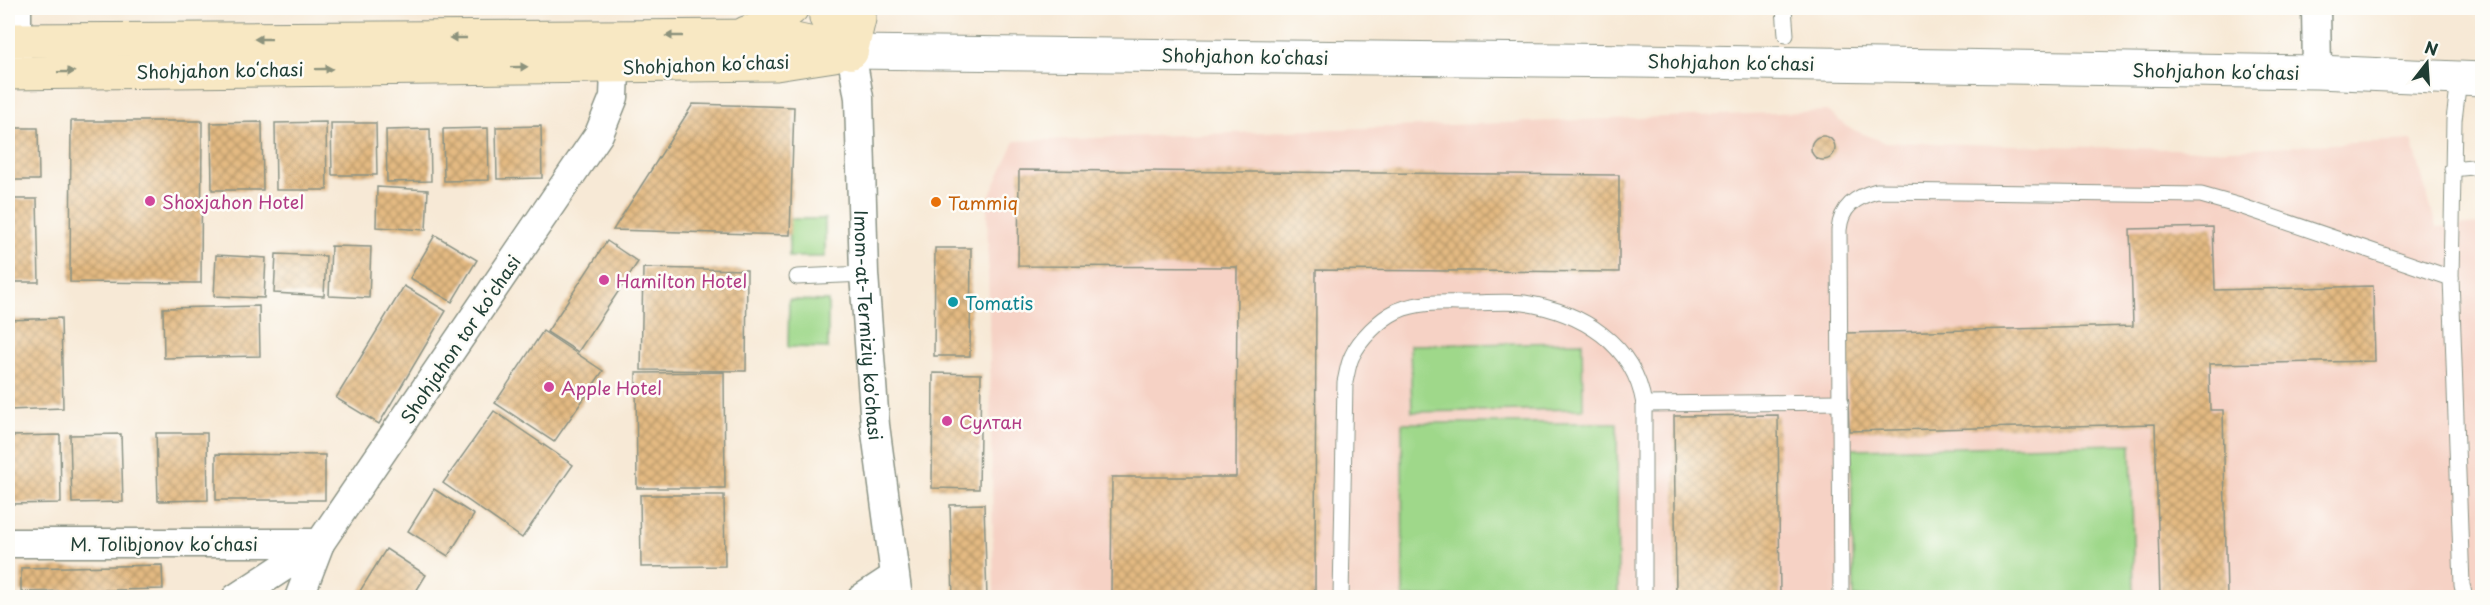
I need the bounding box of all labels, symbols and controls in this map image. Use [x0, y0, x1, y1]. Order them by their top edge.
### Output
one-way arrow [665, 31, 684, 41]
one-way arrow [449, 33, 468, 42]
north arrow [2397, 33, 2457, 93]
one-way arrow [254, 34, 273, 44]
text: N [2422, 34, 2441, 61]
street label: Shohjahon koʻchasi [1161, 41, 1329, 71]
street label: Shohjahon koʻchasi [1647, 47, 1815, 77]
street label: Shohjahon koʻchasi [622, 48, 790, 80]
street label: Shohjahon koʻchasi [136, 55, 304, 85]
street label: Shohjahon koʻchasi [2132, 56, 2300, 86]
one-way arrow [509, 62, 528, 72]
one-way arrow [314, 64, 333, 74]
one-way arrow [56, 67, 75, 77]
place label: Shoxjahon Hotel [162, 188, 304, 215]
place label: Tammiq [948, 189, 1018, 216]
marker: Shoxjahon Hotel [143, 194, 157, 208]
marker: Tammiq [929, 195, 943, 209]
street label: Imom-at-Termiziy ko'chasi [849, 210, 890, 442]
street label: Shohjahon tor koʻchasi [393, 249, 527, 429]
place label: Hamilton Hotel [616, 267, 747, 294]
marker: Hamilton Hotel [597, 273, 611, 287]
place label: Tomatis [965, 289, 1033, 316]
marker: Tomatis [946, 295, 960, 309]
place label: Apple Hotel [561, 374, 662, 401]
marker: Apple Hotel [542, 380, 556, 394]
place label: Султан [959, 408, 1022, 435]
marker: Султан [940, 414, 954, 428]
street label: M. Tolibjonov koʻchasi [70, 530, 258, 557]

